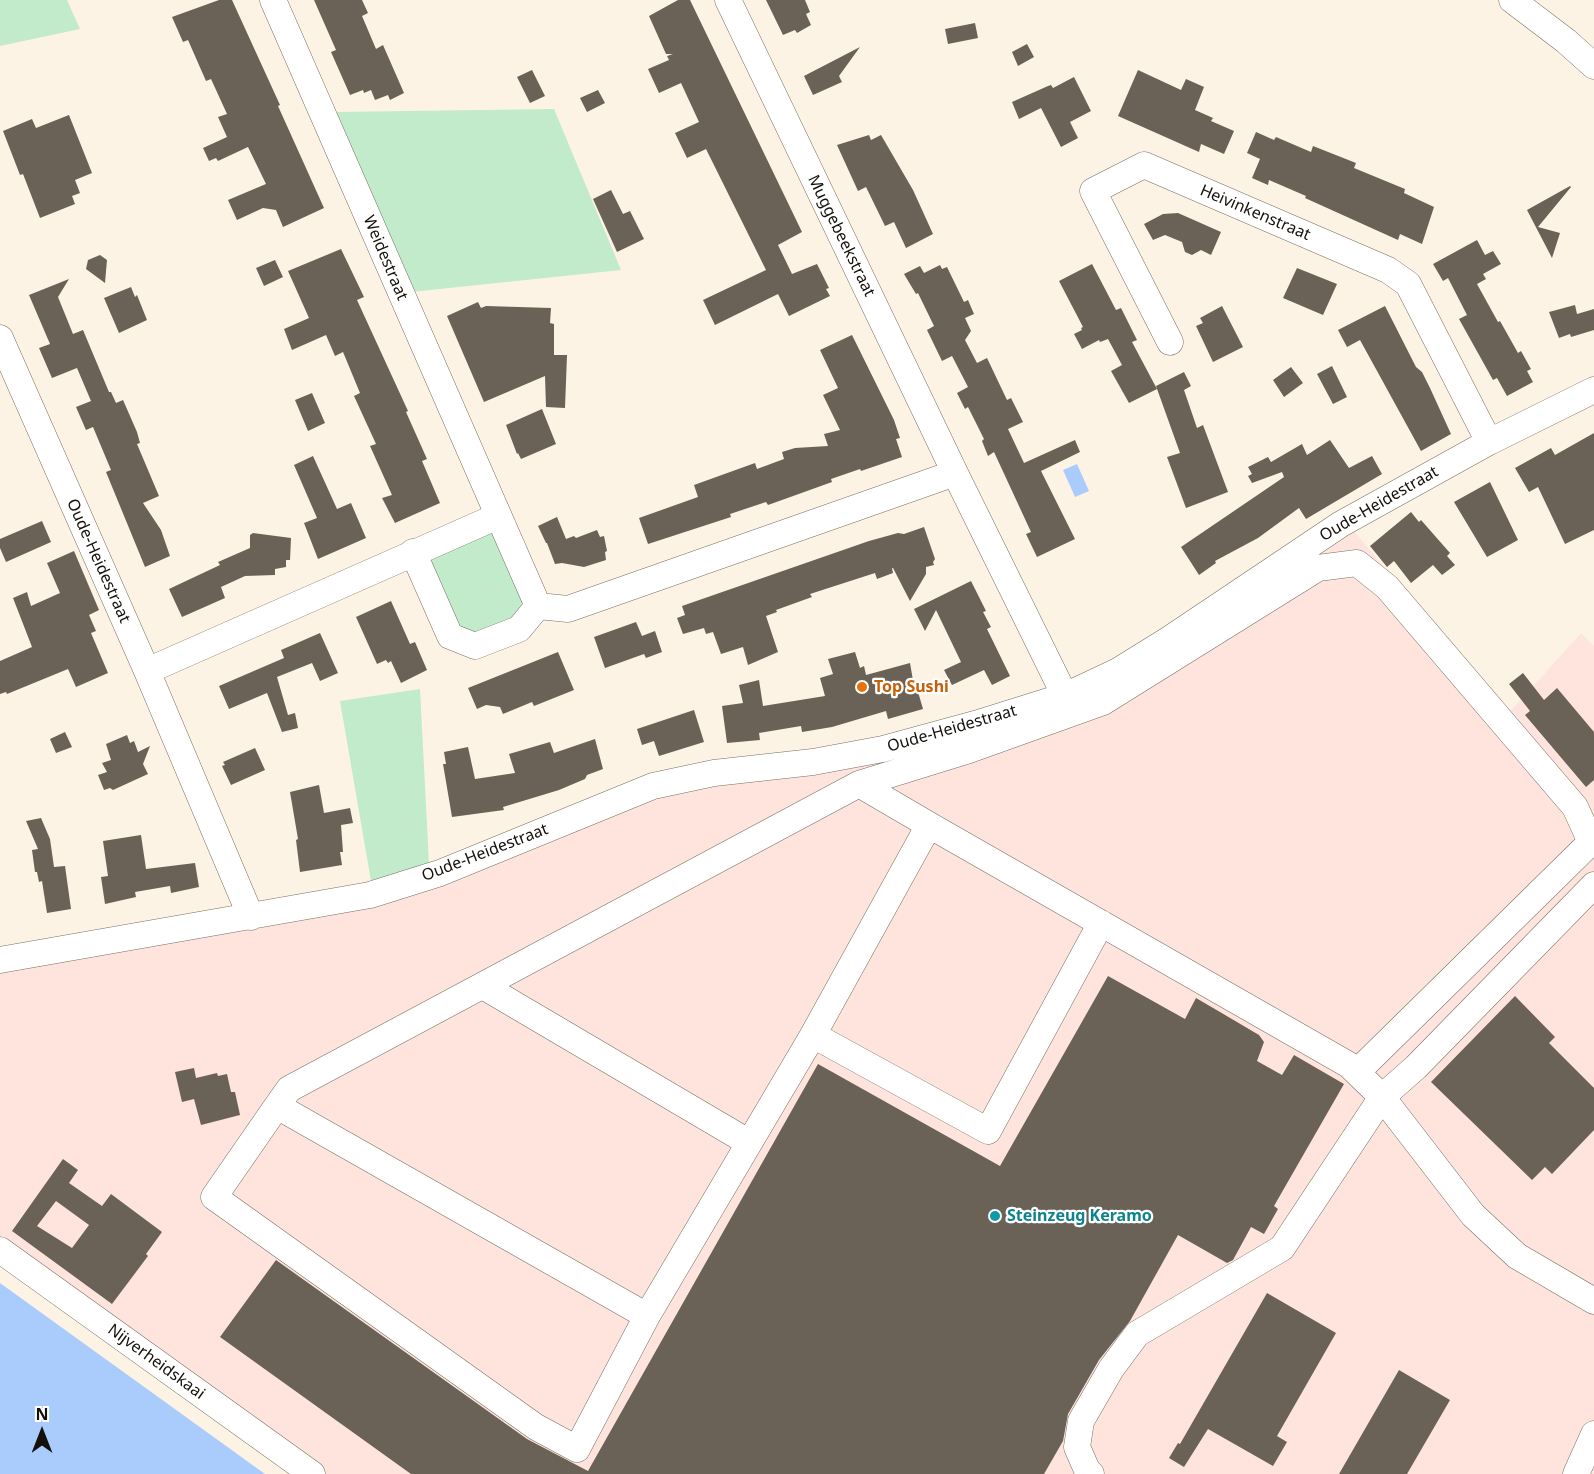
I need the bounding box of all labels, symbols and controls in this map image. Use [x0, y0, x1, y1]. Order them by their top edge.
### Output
street label: Muggebeekstraat [803, 172, 879, 300]
street label: Heivinkenstraat [1197, 181, 1313, 245]
street label: Weidestraat [359, 213, 411, 303]
street label: Oude-Heidestraat [1316, 462, 1442, 546]
street label: Oude-Heidestraat [62, 496, 134, 626]
place label: Top Sushi [874, 677, 949, 697]
marker: Top Sushi [855, 680, 869, 694]
street label: Oude-Heidestraat [885, 701, 1019, 757]
street label: Oude-Heidestraat [419, 820, 551, 886]
place label: Steinzeug Keramo [1007, 1206, 1152, 1226]
marker: Steinzeug Keramo [988, 1209, 1002, 1223]
street label: Nijverheidskaai [104, 1320, 208, 1404]
north arrow [12, 1402, 72, 1462]
text: N [35, 1403, 49, 1425]

